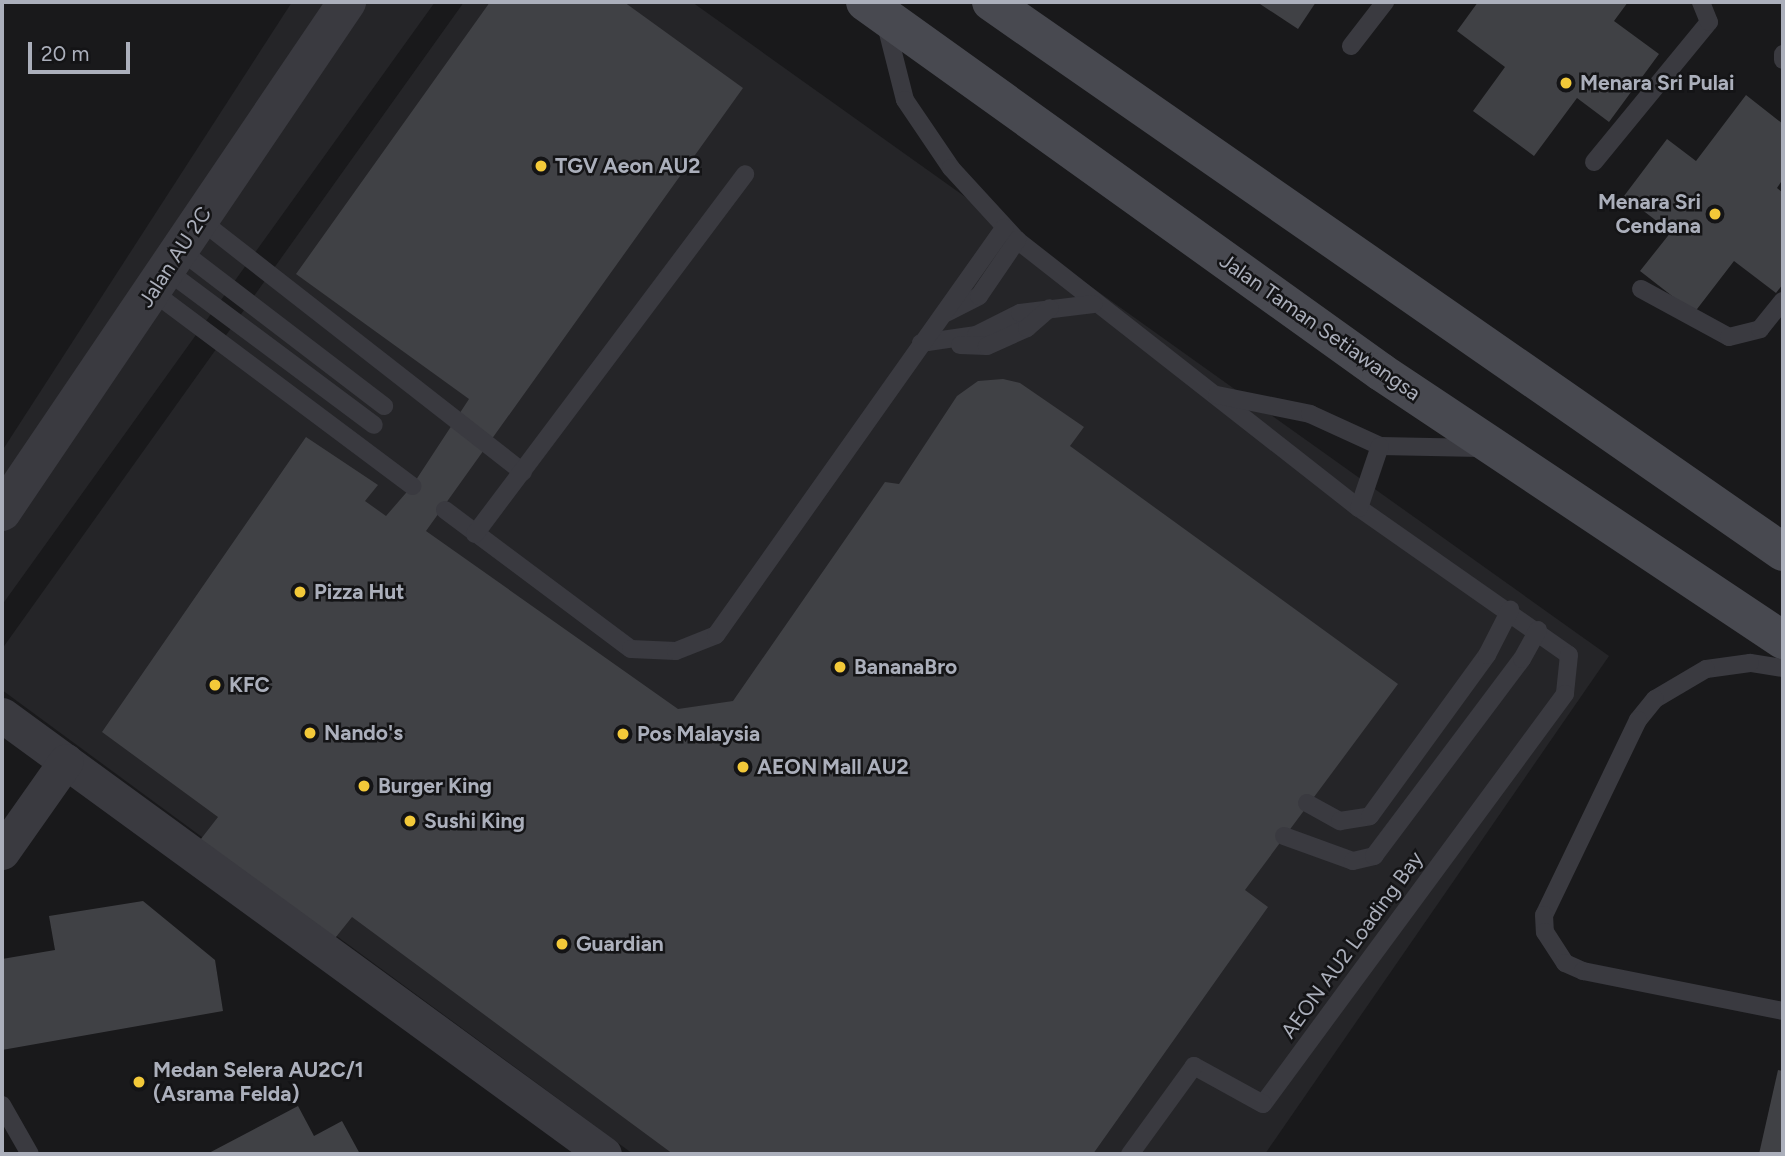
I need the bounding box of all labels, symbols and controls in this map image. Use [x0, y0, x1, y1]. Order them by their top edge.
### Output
scale bar [32, 28, 133, 72]
text: 20 m [41, 41, 89, 66]
place label: Menara Sri Pulai [1580, 70, 1735, 96]
marker: Menara Sri Pulai [1558, 75, 1574, 91]
place label: TGV Aeon AU2 [555, 153, 700, 179]
marker: TGV Aeon AU2 [533, 158, 549, 174]
place label: Menara Sri Cendana [1598, 189, 1701, 239]
street label: Jalan AU 2C [133, 202, 217, 312]
marker: Menara Sri Cendana [1707, 206, 1723, 222]
street label: Jalan Taman Setiawangsa [1215, 248, 1425, 406]
place label: Pizza Hut [314, 579, 405, 605]
marker: Pizza Hut [292, 584, 308, 600]
place label: BananaBro [854, 654, 957, 680]
marker: BananaBro [832, 659, 848, 675]
place label: KFC [229, 672, 270, 698]
marker: KFC [207, 677, 223, 693]
place label: Nando's [324, 720, 403, 746]
place label: Pos Malaysia [637, 721, 760, 747]
marker: Nando's [302, 725, 318, 741]
marker: Pos Malaysia [615, 726, 631, 742]
place label: AEON Mall AU2 [757, 754, 909, 780]
marker: AEON Mall AU2 [735, 759, 751, 775]
place label: Burger King [378, 773, 492, 799]
marker: Burger King [356, 778, 372, 794]
place label: Sushi King [424, 808, 525, 834]
marker: Sushi King [402, 813, 418, 829]
street label: AEON AU2 Loading Bay [1276, 847, 1428, 1043]
place label: Guardian [576, 931, 664, 957]
marker: Guardian [554, 936, 570, 952]
place label: Medan Selera AU2C/1 (Asrama Felda) [153, 1057, 364, 1107]
marker: Medan Selera AU2C/1 (Asrama Felda) [131, 1074, 147, 1090]

